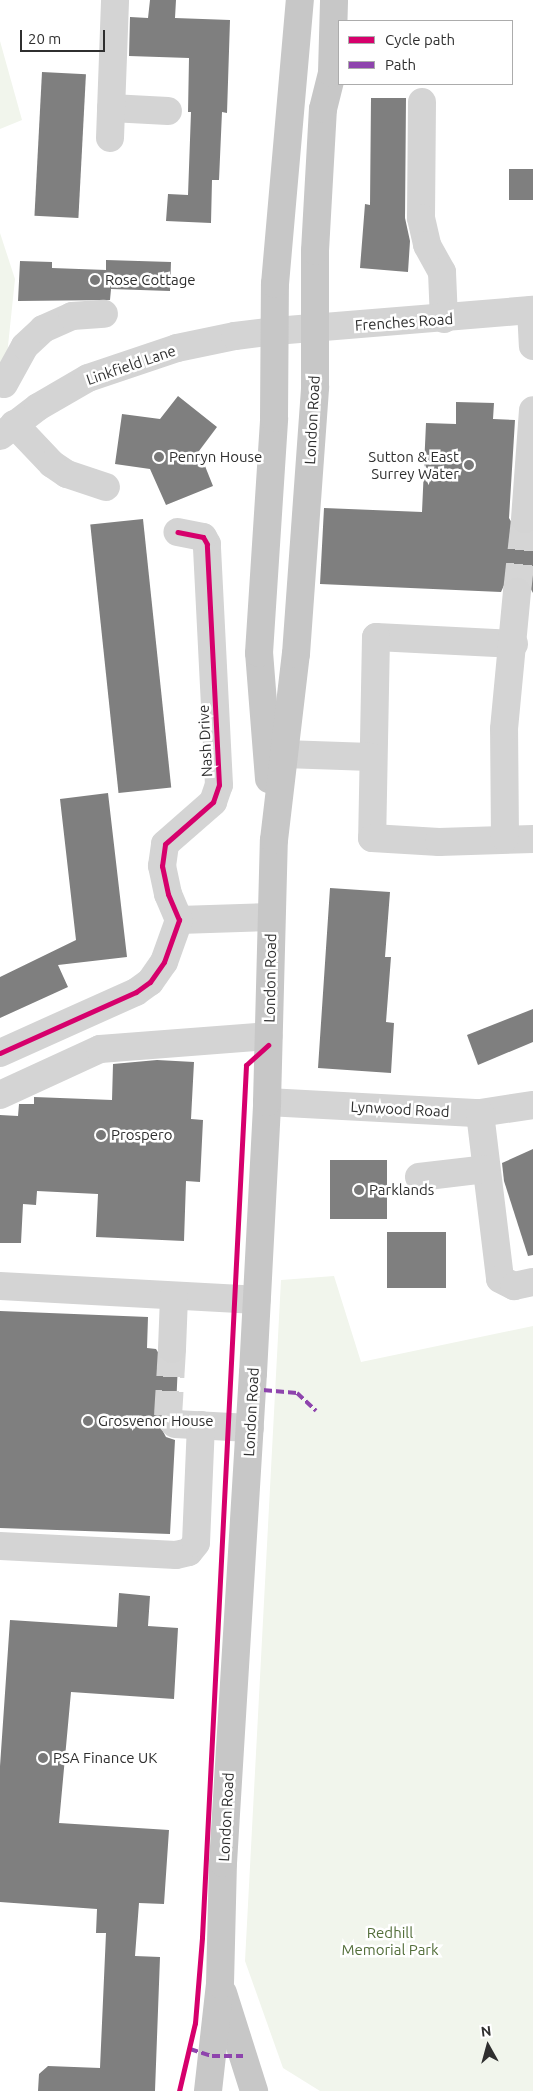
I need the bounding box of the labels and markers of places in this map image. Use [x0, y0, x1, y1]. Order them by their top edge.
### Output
place label: Rose Cottage [105, 271, 196, 289]
marker: Rose Cottage [89, 274, 101, 286]
place label: Sutton & East Surrey Water [368, 447, 459, 482]
place label: Penryn House [169, 448, 262, 466]
marker: Penryn House [153, 451, 165, 463]
marker: Sutton & East Surrey Water [463, 459, 475, 471]
place label: Prospero [111, 1126, 172, 1144]
marker: Prospero [95, 1129, 107, 1141]
place label: Parklands [369, 1181, 434, 1199]
marker: Parklands [353, 1184, 365, 1196]
place label: Grosvenor House [98, 1412, 214, 1430]
marker: Grosvenor House [82, 1415, 94, 1427]
place label: PSA Finance UK [53, 1749, 157, 1767]
marker: PSA Finance UK [37, 1752, 49, 1764]

